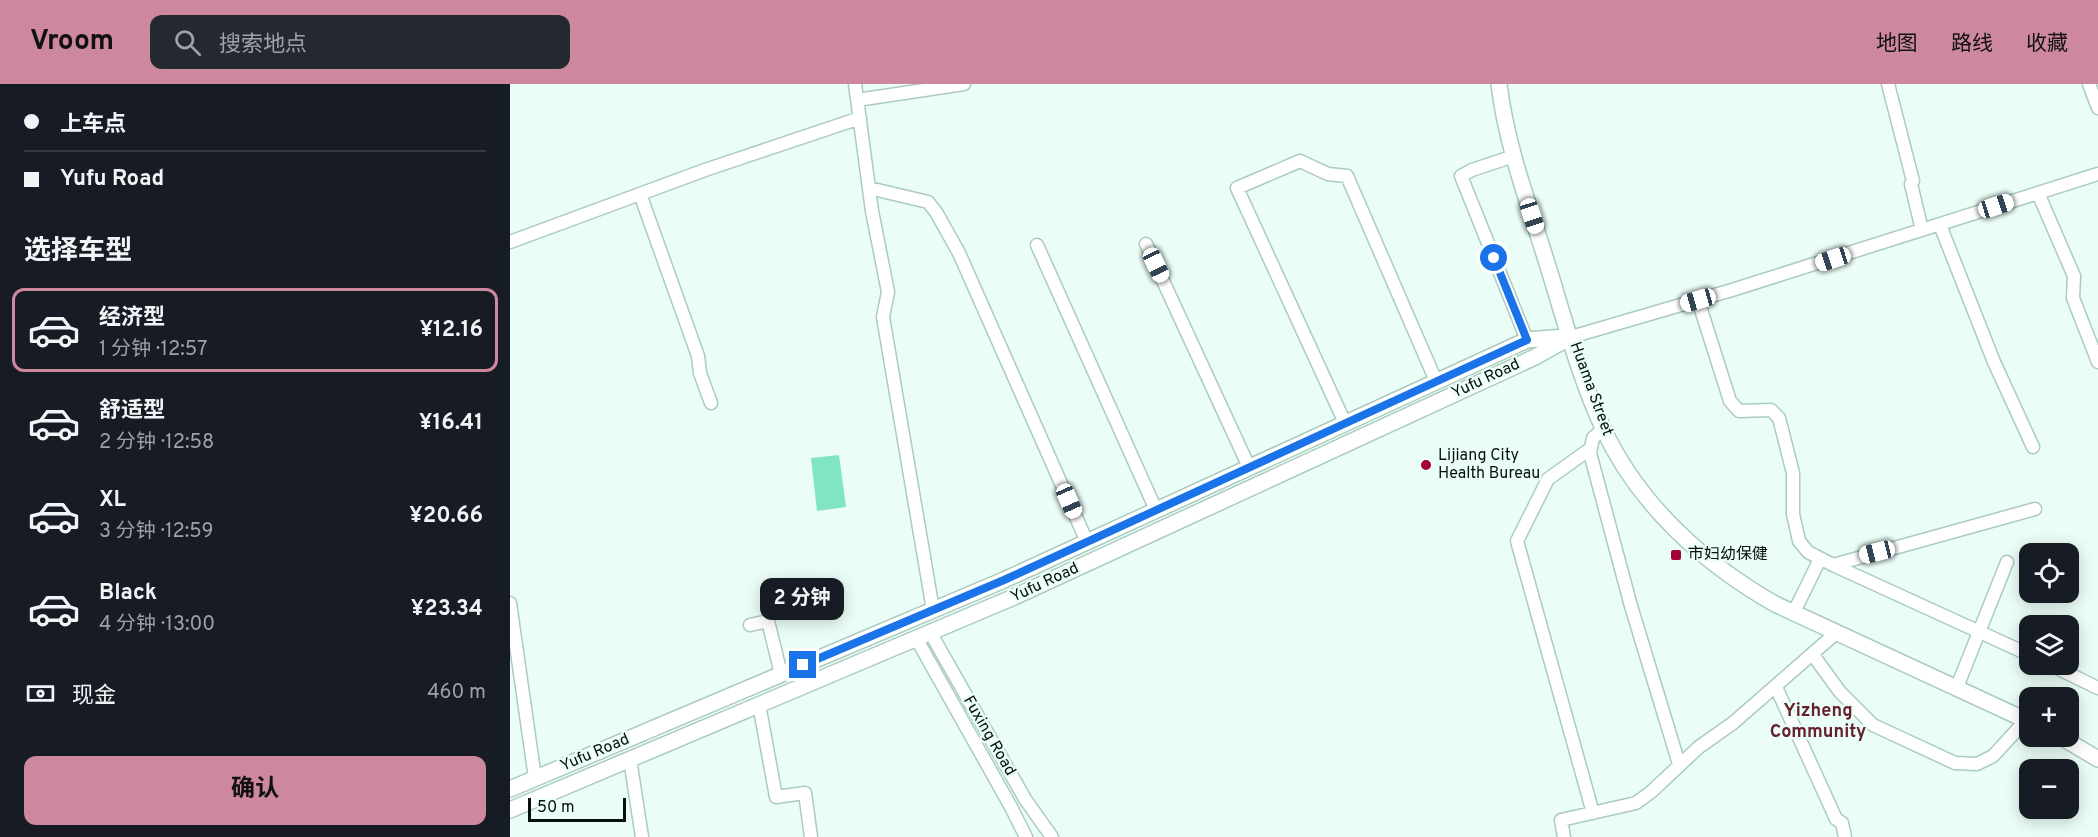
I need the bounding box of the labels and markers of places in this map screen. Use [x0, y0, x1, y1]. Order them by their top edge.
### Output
place label: Lijiang City Health Bureau [1438, 446, 1540, 484]
marker: Lijiang City Health Bureau [1419, 458, 1433, 472]
place label: 市妇幼保健 [1688, 545, 1768, 565]
marker: 市妇幼保健 [1669, 548, 1683, 562]

